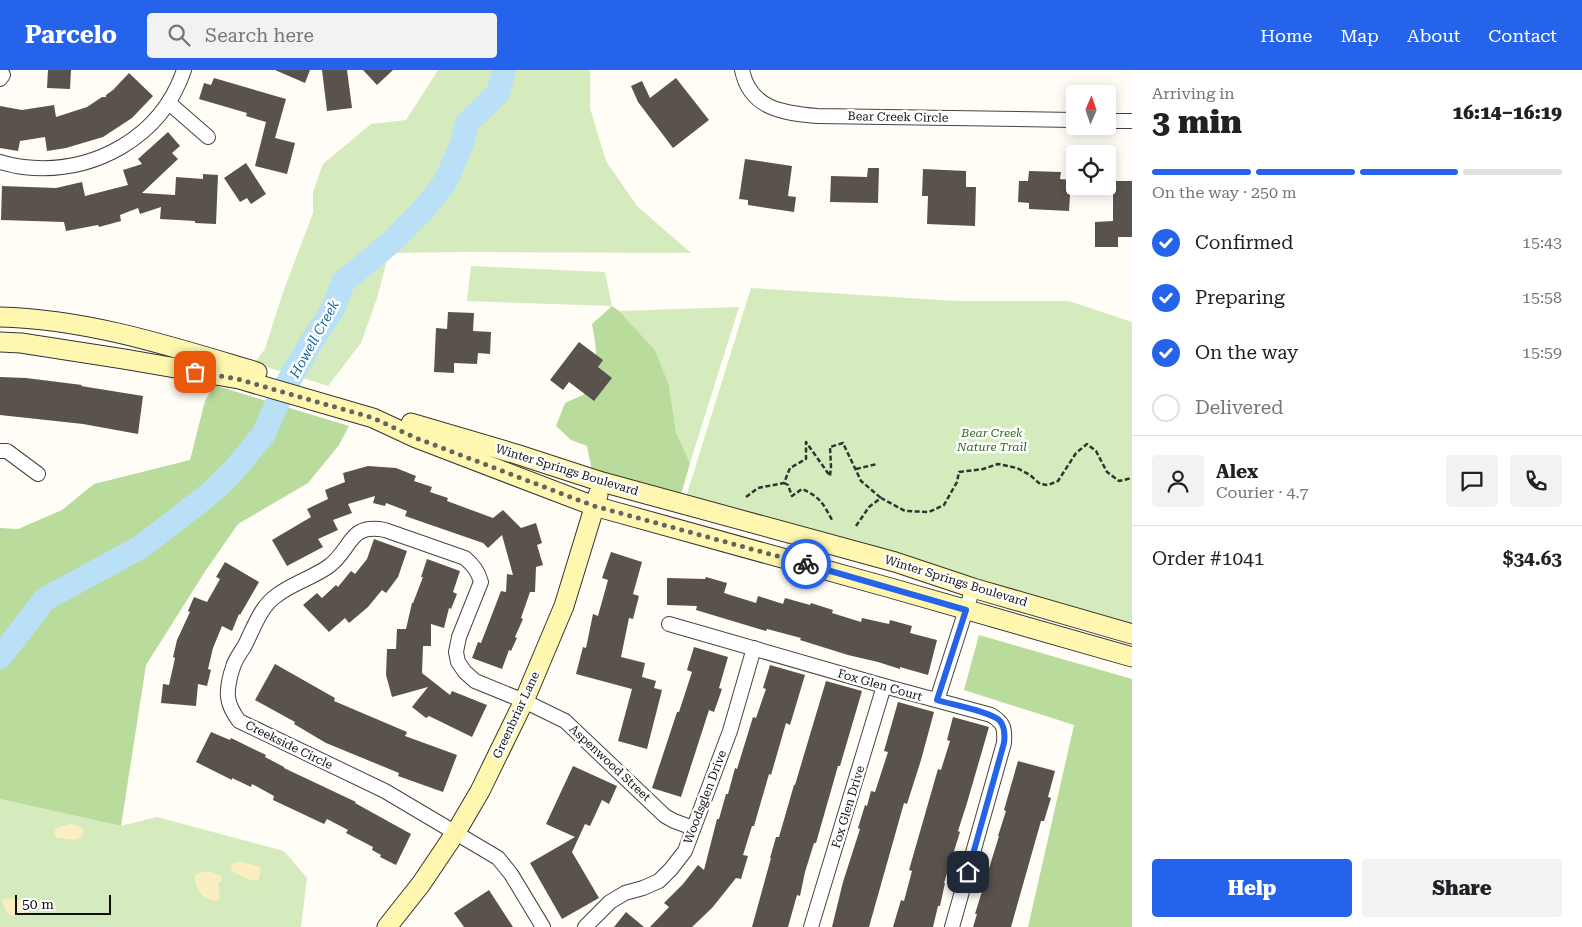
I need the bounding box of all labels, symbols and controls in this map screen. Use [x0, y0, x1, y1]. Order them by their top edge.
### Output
search box [147, 13, 497, 58]
text: Parcelo [25, 21, 117, 49]
icon: search [165, 21, 193, 49]
text: Search here [205, 24, 314, 47]
text: Home [1260, 25, 1312, 46]
text: Map [1340, 25, 1379, 46]
text: About [1407, 25, 1460, 46]
text: Contact [1488, 25, 1557, 46]
text: Arriving in [1152, 84, 1235, 103]
north arrow [1066, 85, 1116, 135]
map controls [1066, 85, 1116, 195]
text: 16:14–16:19 [1453, 101, 1562, 124]
text: 3 min [1152, 103, 1242, 141]
street label: Bear Creek Circle [848, 109, 949, 125]
button: locate [1066, 145, 1116, 195]
text: On the way · 250 m [1152, 183, 1297, 202]
icon: check [1152, 229, 1180, 257]
text: Confirmed [1195, 231, 1293, 254]
text: 15:43 [1522, 233, 1562, 252]
icon: check [1152, 284, 1180, 312]
text: Preparing [1195, 286, 1285, 309]
text: 15:58 [1522, 288, 1562, 307]
water label: Howell Creek [286, 297, 342, 381]
icon: check [1152, 339, 1180, 367]
text: On the way [1195, 341, 1298, 364]
text: 15:59 [1522, 343, 1562, 362]
pin [174, 351, 216, 393]
icon: bag [181, 358, 209, 386]
text: Delivered [1195, 396, 1283, 419]
park label: Bear Creek Nature Trail [956, 426, 1027, 454]
street label: Winter Springs Boulevard [494, 442, 640, 499]
button: person [1152, 455, 1204, 507]
button: chat [1446, 455, 1498, 507]
button: phone [1510, 455, 1562, 507]
text: Alex [1216, 460, 1258, 483]
text: Courier · 4.7 [1216, 483, 1309, 502]
courier [781, 539, 831, 589]
text: Order #1041 [1152, 547, 1264, 570]
text: $34.63 [1503, 547, 1562, 570]
icon: bike [792, 550, 820, 578]
street label: Winter Springs Boulevard [883, 553, 1029, 610]
street label: Fox Glen Court [836, 666, 924, 704]
street label: Greenbriar Lane [490, 669, 542, 761]
street label: Creekside Circle [243, 718, 335, 772]
street label: Aspenwood Street [567, 722, 654, 805]
street label: Woodsglen Drive [681, 748, 729, 846]
street label: Fox Glen Drive [829, 764, 867, 850]
pin [947, 851, 989, 893]
icon: home [954, 858, 982, 886]
button: Help [1152, 859, 1352, 917]
button: Share [1362, 859, 1562, 917]
scale bar [15, 892, 111, 915]
text: 50 m [22, 896, 54, 912]

